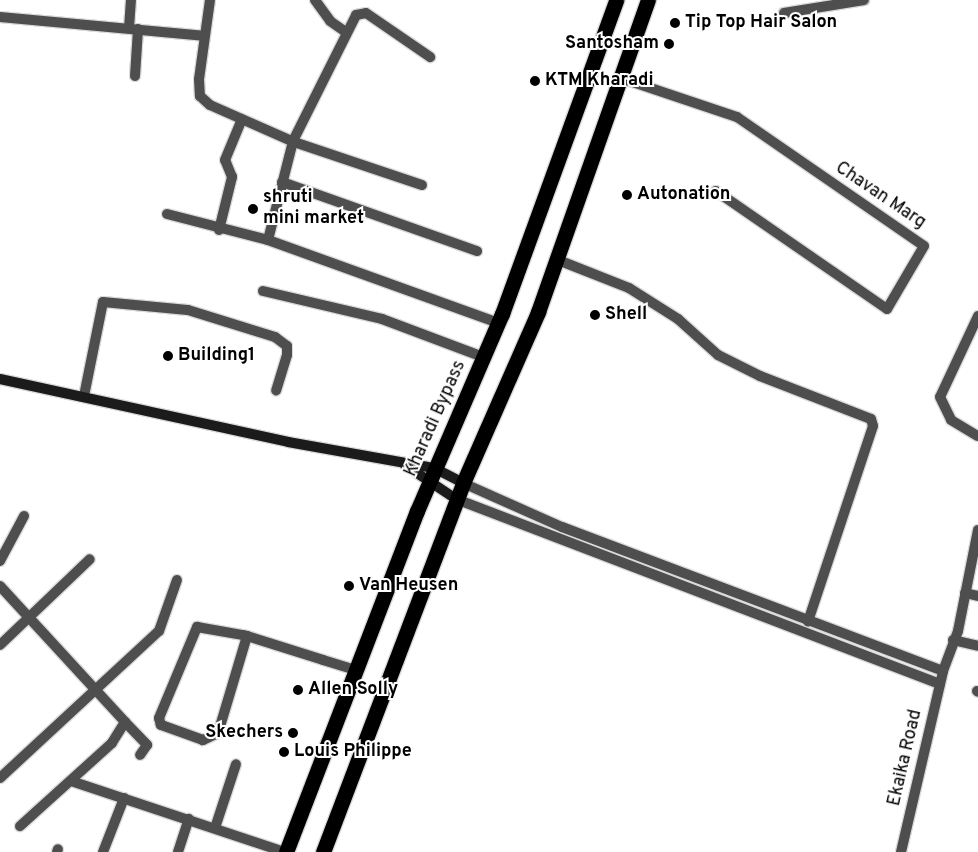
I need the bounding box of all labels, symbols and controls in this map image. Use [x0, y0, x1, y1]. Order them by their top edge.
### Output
place label: Tip Top Hair Salon [685, 12, 837, 34]
marker: Tip Top Hair Salon [669, 17, 681, 29]
place label: Santosham [565, 33, 659, 55]
marker: Santosham [663, 38, 675, 50]
place label: KTM Kharadi [545, 70, 654, 92]
marker: KTM Kharadi [529, 75, 541, 87]
street label: Chavan Marg [831, 158, 929, 234]
place label: Autonation [637, 184, 731, 206]
place label: shruti mini market [263, 188, 364, 230]
marker: Autonation [621, 189, 633, 201]
marker: shruti mini market [247, 203, 259, 215]
place label: Shell [605, 304, 647, 326]
marker: Shell [589, 309, 601, 321]
place label: Building1 [178, 345, 255, 367]
marker: Building1 [162, 350, 174, 362]
street label: Kharadi Bypass [401, 358, 471, 480]
place label: Van Heusen [359, 575, 458, 597]
marker: Van Heusen [343, 580, 355, 592]
place label: Allen Solly [308, 679, 398, 701]
marker: Allen Solly [292, 684, 304, 696]
street label: Ekaika Road [884, 708, 928, 808]
place label: Skechers [205, 722, 283, 744]
marker: Skechers [287, 727, 299, 739]
place label: Louis Philippe [294, 741, 412, 763]
marker: Louis Philippe [278, 746, 290, 758]

